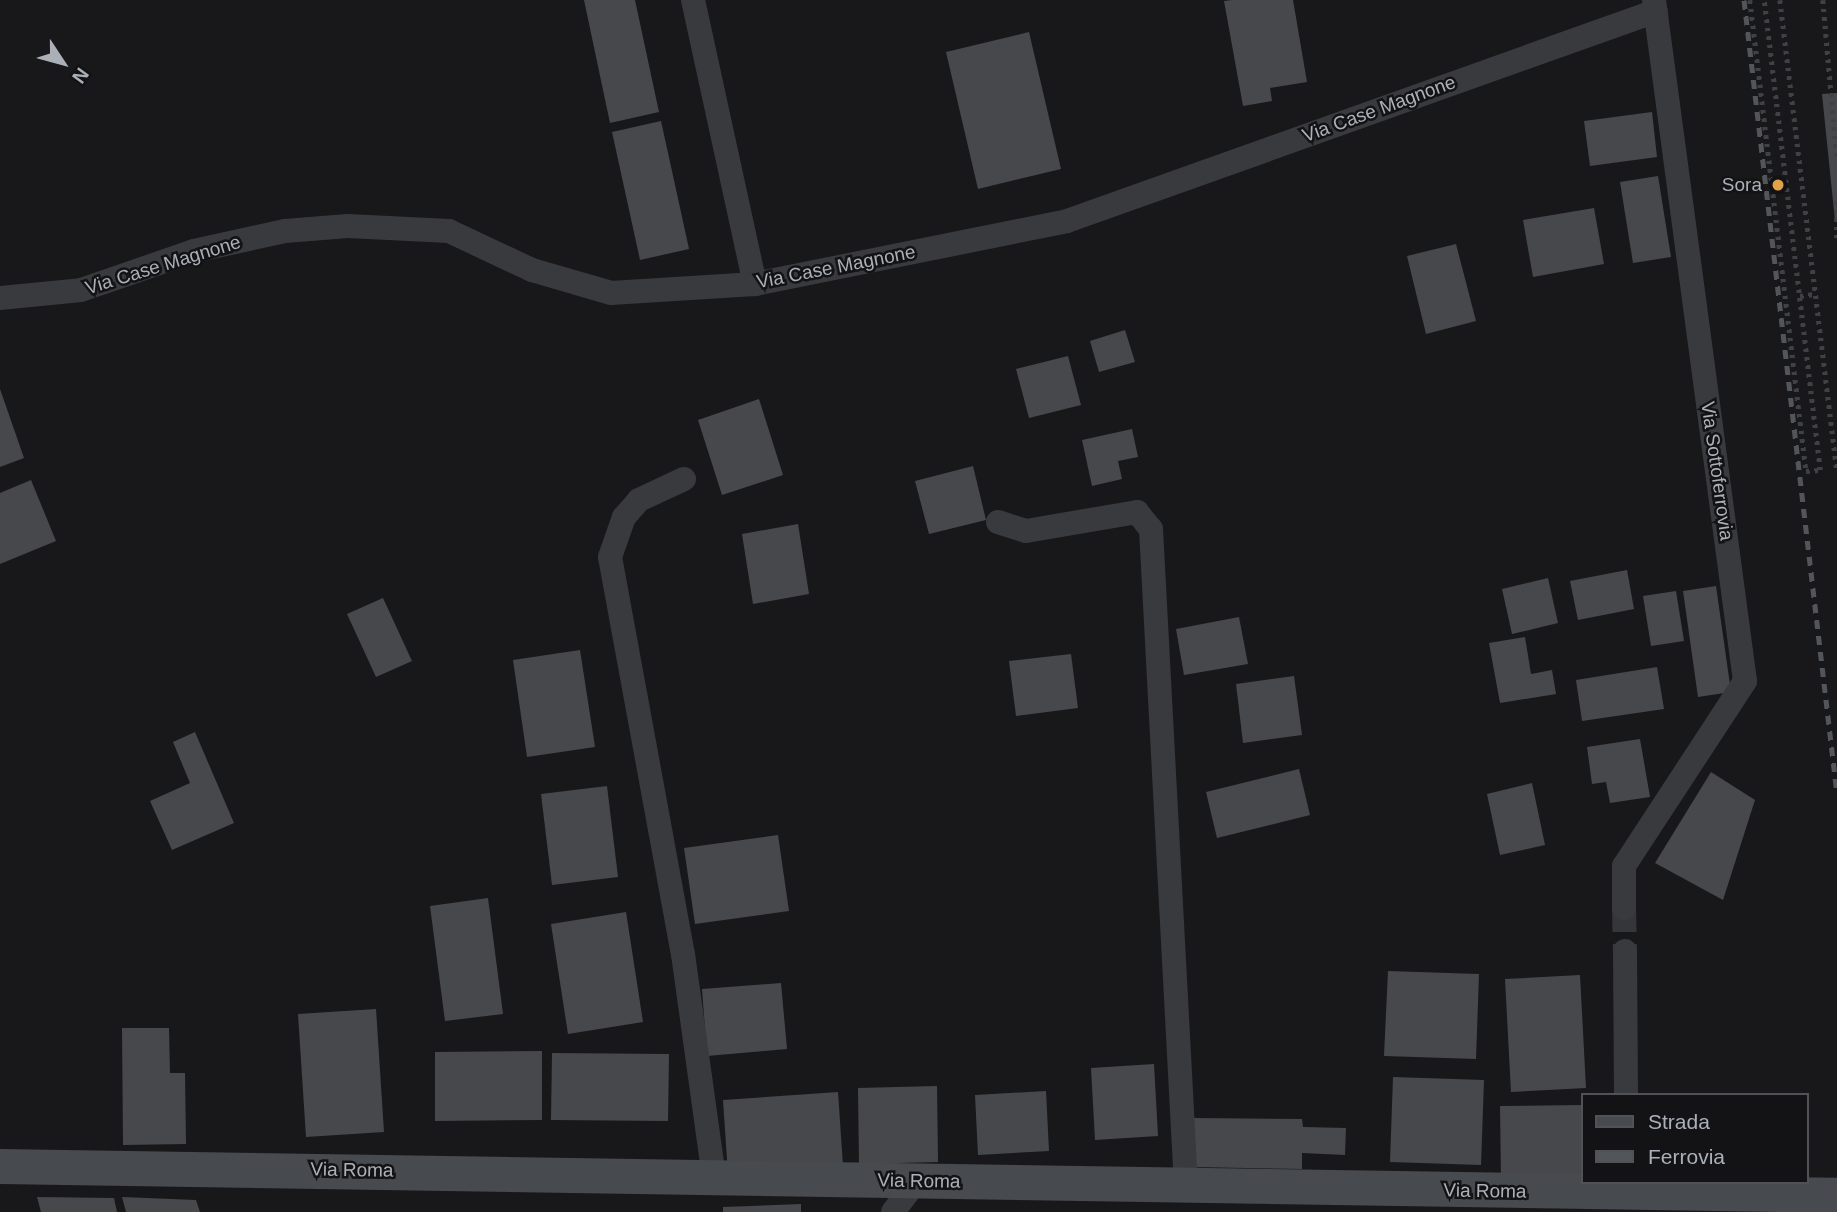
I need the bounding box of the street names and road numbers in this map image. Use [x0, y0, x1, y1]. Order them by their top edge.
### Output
street label: Via Case Magnone [1299, 71, 1459, 147]
street label: Via Case Magnone [83, 231, 243, 299]
street label: Via Case Magnone [755, 240, 917, 294]
street label: Via Sottoferrovia [1696, 400, 1738, 542]
street label: Via Roma [310, 1158, 394, 1182]
street label: Via Roma [877, 1169, 961, 1193]
street label: Via Roma [1443, 1179, 1527, 1203]

